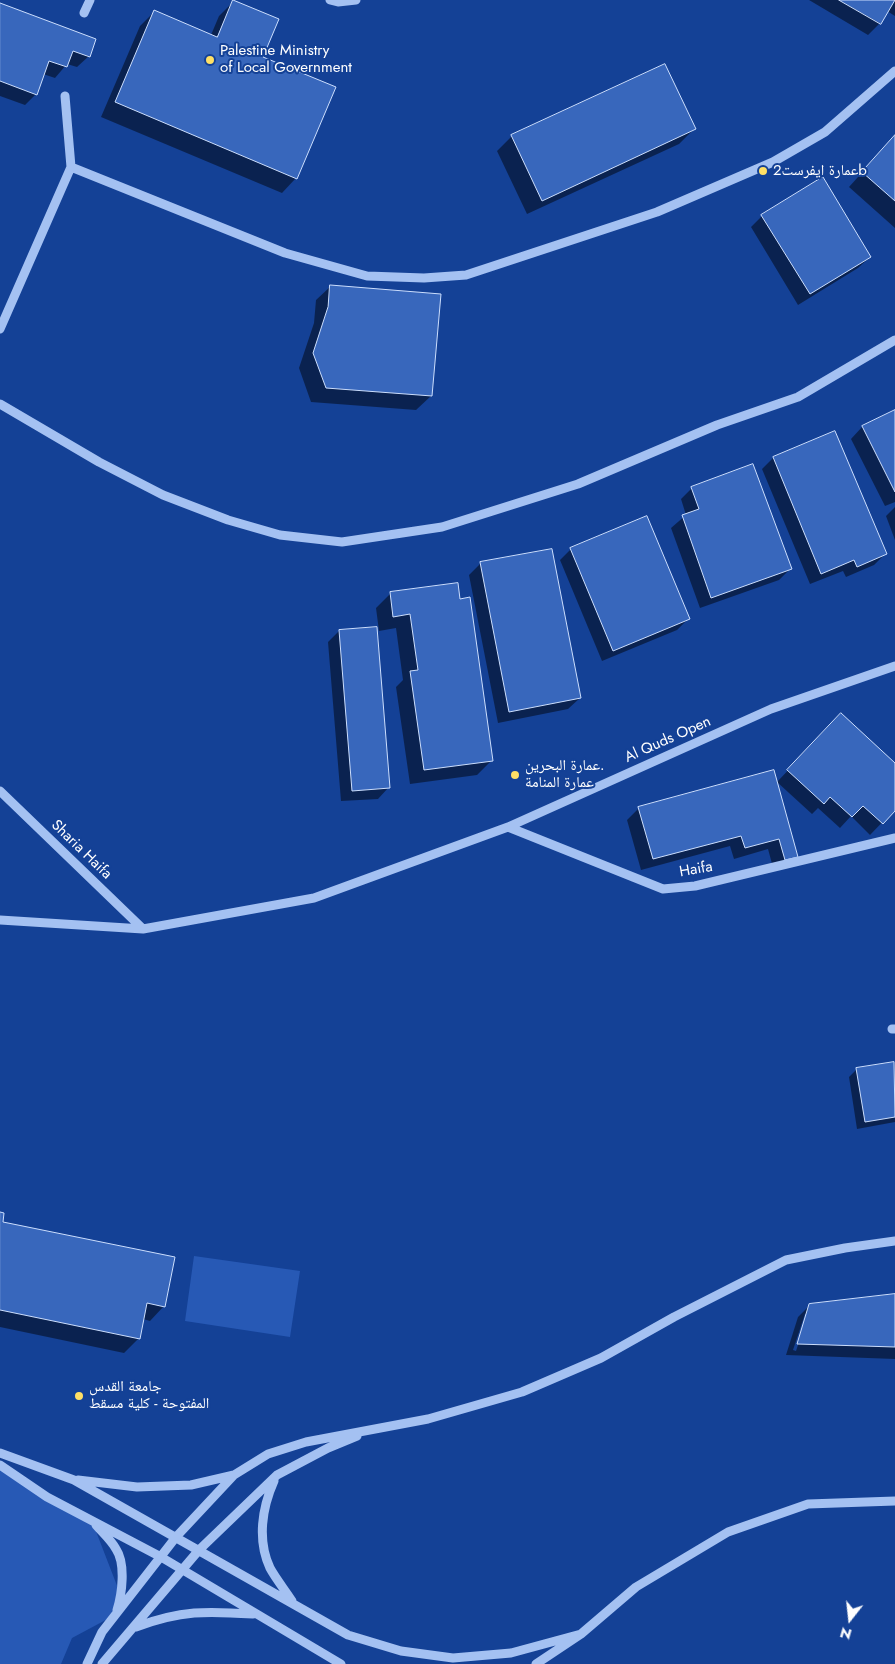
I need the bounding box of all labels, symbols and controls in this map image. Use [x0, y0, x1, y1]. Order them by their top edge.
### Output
place label: Palestine Ministry of Local Government [220, 42, 352, 77]
marker: Palestine Ministry of Local Government [204, 54, 216, 66]
place label: عمارة ايفرست2b [773, 162, 867, 180]
marker: عمارة ايفرست2b [757, 165, 769, 177]
street label: Al Quds Open [622, 713, 714, 767]
place label: عمارة البحرين. عمارة المنامة [525, 757, 605, 792]
marker: عمارة البحرين. عمارة المنامة [509, 769, 521, 781]
street label: Sharia Haifa [47, 817, 115, 883]
street label: Haifa [678, 858, 714, 882]
place label: جامعة القدس المفتوحة - كلية مسقط [89, 1378, 209, 1413]
marker: جامعة القدس المفتوحة - كلية مسقط [73, 1390, 85, 1402]
north arrow [825, 1594, 875, 1644]
text: N [838, 1622, 854, 1645]

